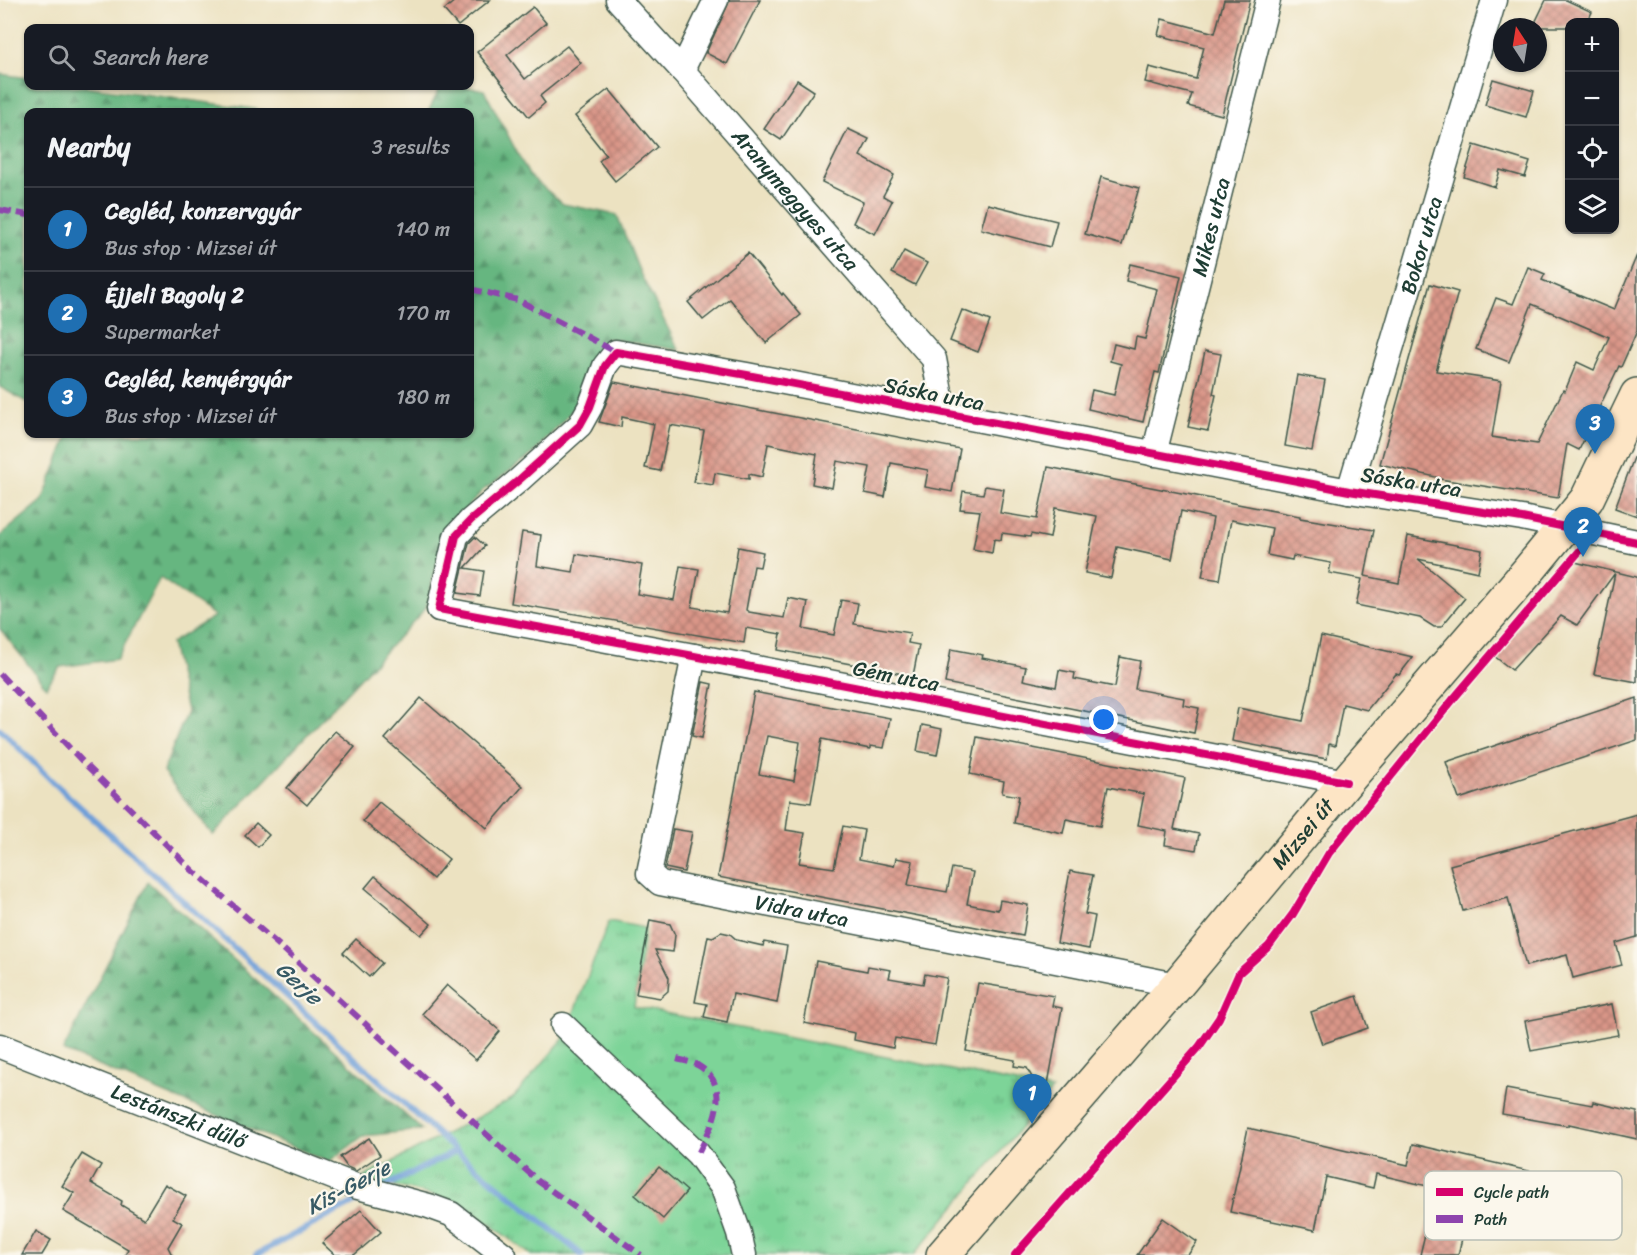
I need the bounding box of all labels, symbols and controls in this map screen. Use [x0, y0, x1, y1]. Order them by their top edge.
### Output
north arrow [1493, 18, 1547, 72]
map controls [1565, 18, 1619, 234]
button: + [1565, 18, 1619, 72]
search box [24, 24, 474, 90]
text: Search here [93, 38, 209, 77]
icon: search [45, 41, 78, 74]
button: − [1565, 72, 1619, 126]
street label: Aranymeggyes utca [721, 119, 869, 280]
text: Nearby [48, 124, 130, 170]
button: locate [1565, 126, 1619, 180]
text: 3 results [372, 130, 450, 165]
street label: Mikes utca [1180, 173, 1242, 281]
button: layers [1565, 180, 1619, 234]
street label: Bokor utca [1389, 191, 1454, 299]
text: Cegléd, konzervgyár [105, 192, 300, 231]
text: 1 [63, 212, 72, 247]
text: 140 m [396, 212, 450, 247]
text: Bus stop · Mizsei út [105, 231, 277, 266]
text: Éjjeli Bagoly 2 [105, 276, 244, 315]
text: 2 [62, 296, 73, 331]
text: 170 m [397, 296, 450, 331]
text: Supermarket [105, 315, 220, 350]
text: Cegléd, kenyérgyár [105, 360, 291, 399]
street label: Sáska utca [881, 366, 988, 422]
text: 3 [62, 380, 73, 415]
text: 180 m [396, 380, 450, 415]
text: Bus stop · Mizsei út [105, 399, 277, 434]
pin: 3 [1576, 404, 1614, 454]
street label: Sáska utca [1358, 455, 1464, 509]
pin: 2 [1564, 508, 1602, 557]
street label: Gém utca [850, 649, 943, 703]
your location [1089, 705, 1118, 734]
street label: Mizsei út [1261, 788, 1345, 878]
street label: Vidra utca [752, 883, 852, 939]
water label: Gerje [266, 951, 334, 1017]
street label: Lestánszki dűlő [105, 1073, 253, 1161]
pin: 1 [1012, 1074, 1052, 1124]
water label: Kis-Gerje [299, 1147, 399, 1226]
legend [1424, 1171, 1622, 1240]
text: Cycle path [1474, 1178, 1549, 1207]
text: Path [1474, 1205, 1507, 1234]

